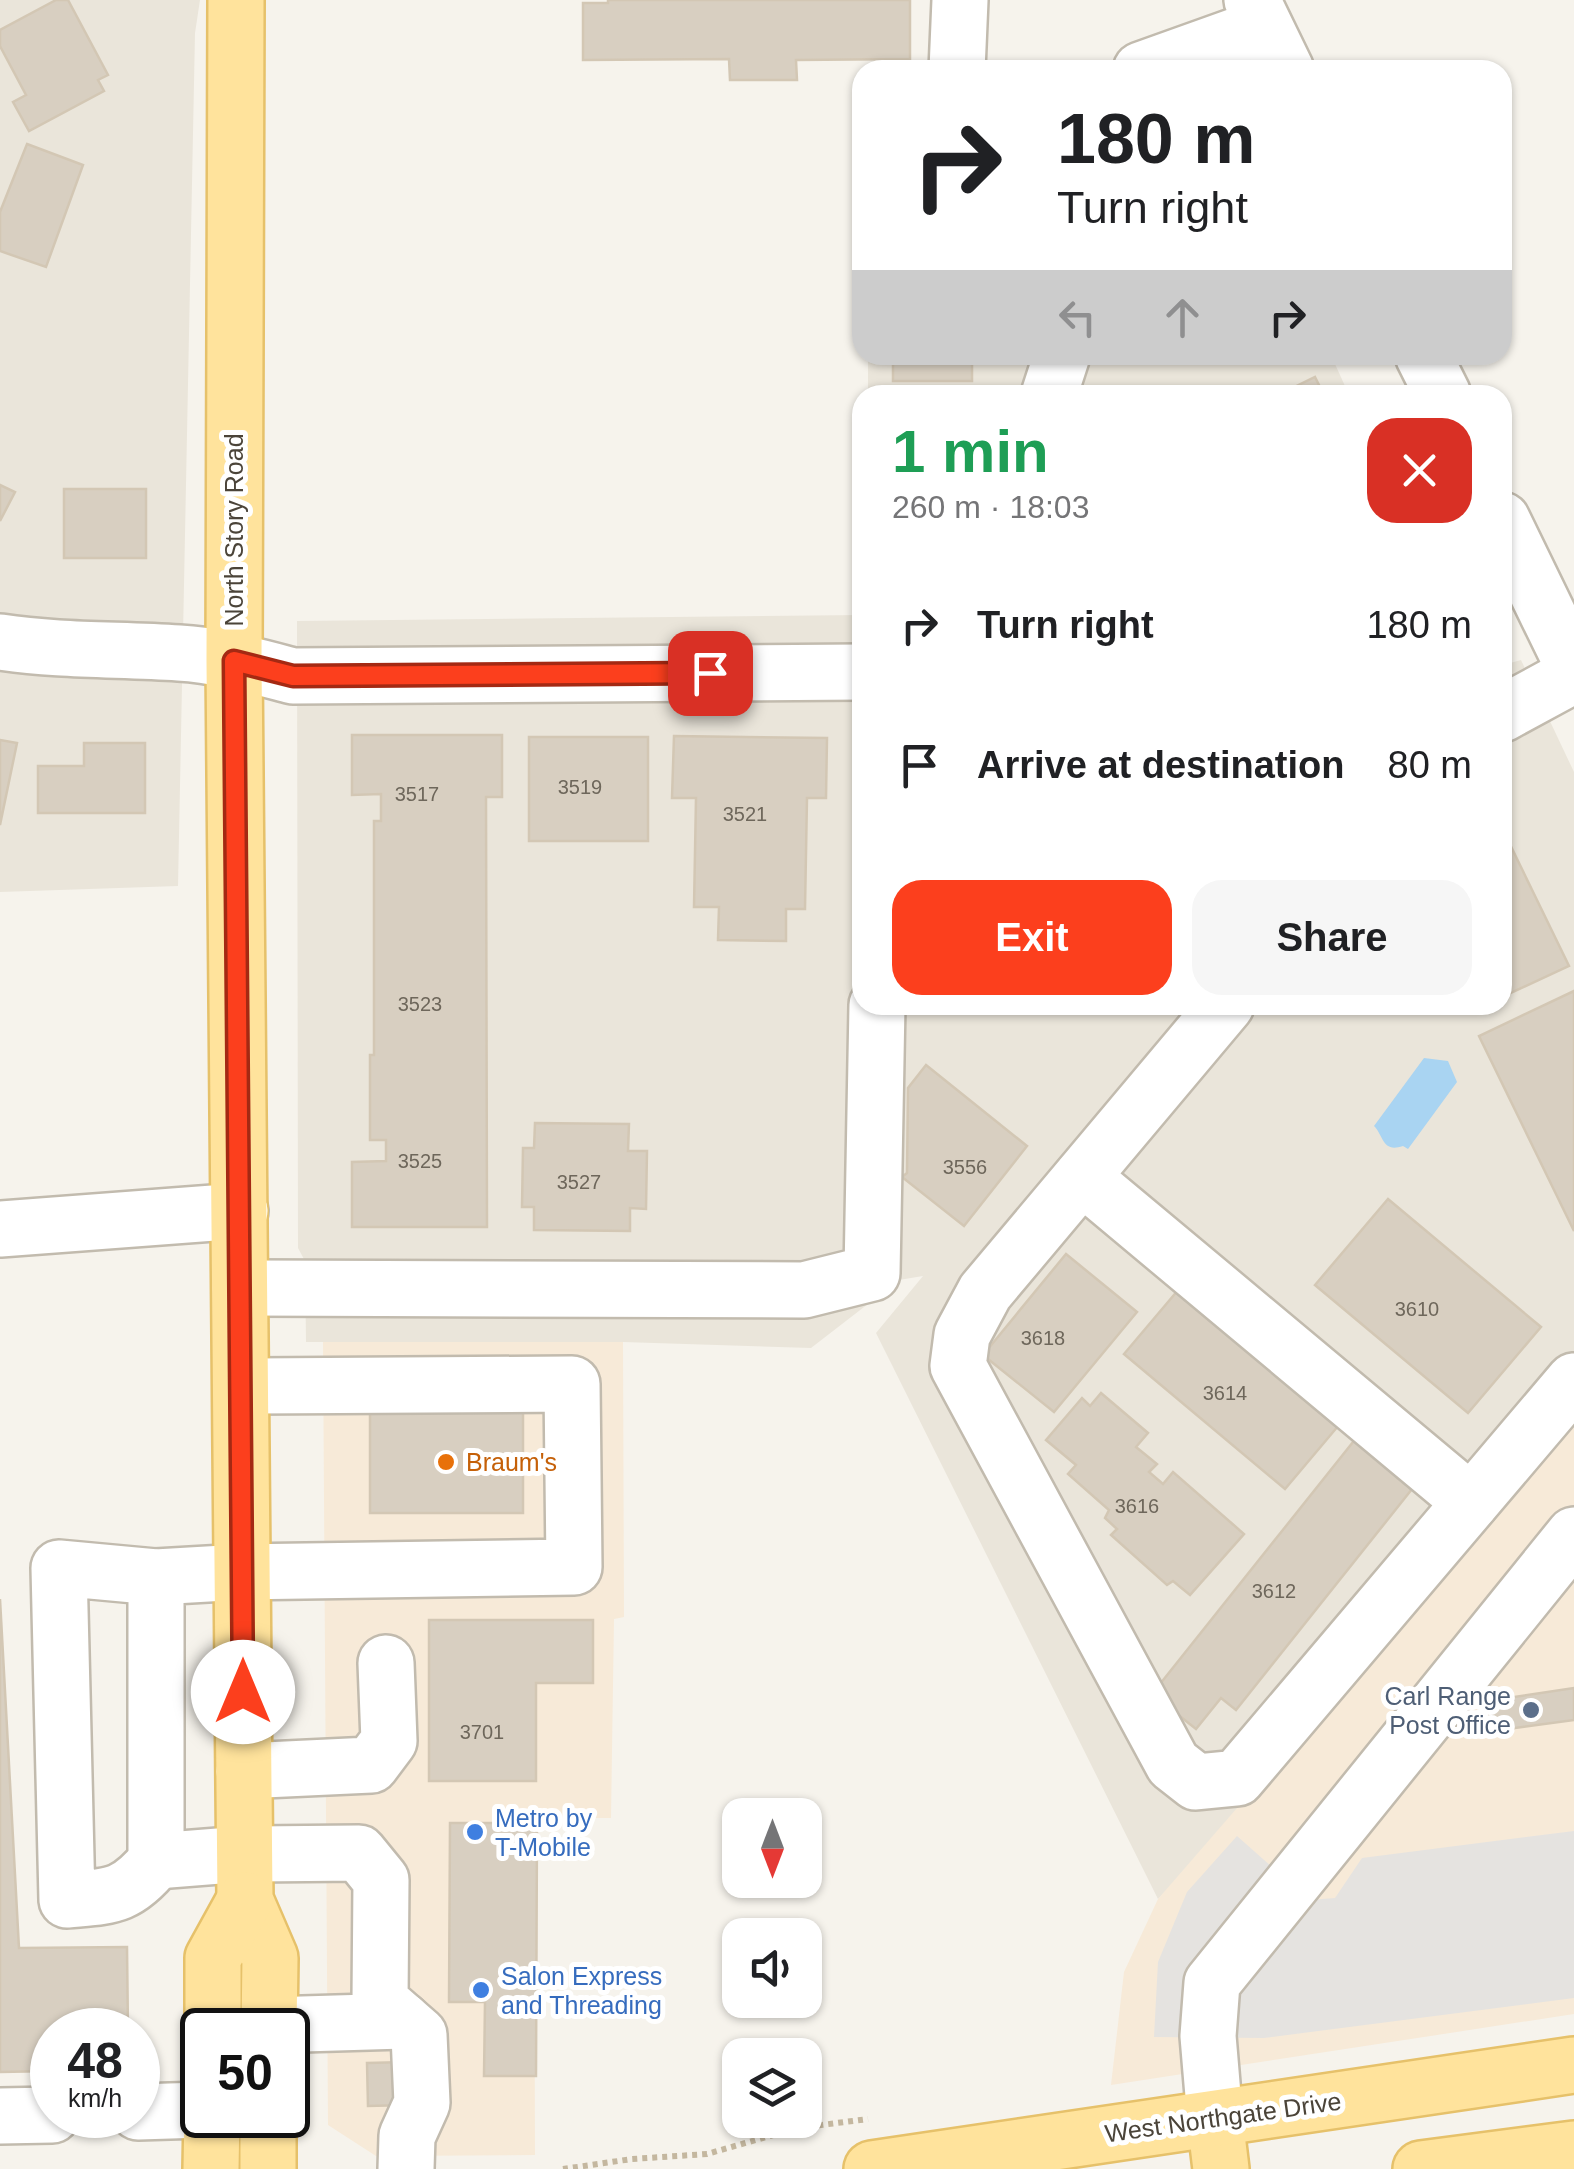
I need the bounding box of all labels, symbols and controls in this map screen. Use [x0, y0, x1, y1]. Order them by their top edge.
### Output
icon: right [892, 100, 1022, 230]
text: 180 m [1057, 100, 1255, 178]
text: Turn right [1057, 182, 1248, 233]
icon: left [1050, 290, 1105, 345]
icon: ahead [1155, 290, 1210, 345]
icon: right [1260, 290, 1315, 345]
text: 1 min [892, 418, 1049, 485]
button: close [1367, 418, 1472, 523]
street label: North Story Road [220, 433, 248, 627]
text: 260 m · 18:03 [892, 489, 1089, 525]
icon: right [892, 598, 947, 653]
text: Turn right [977, 604, 1154, 646]
text: 180 m [1366, 604, 1472, 646]
pin [668, 631, 753, 716]
icon: arrive [683, 646, 738, 701]
icon: arrive [892, 738, 947, 793]
text: Arrive at destination [977, 744, 1344, 786]
text: 80 m [1388, 744, 1472, 786]
house number: 3519 [558, 776, 602, 798]
house number: 3517 [395, 783, 439, 805]
house number: 3521 [723, 803, 767, 825]
button: Exit [892, 880, 1172, 995]
button: Share [1192, 880, 1472, 995]
house number: 3523 [398, 993, 442, 1015]
house number: 3525 [398, 1150, 442, 1172]
house number: 3556 [943, 1156, 987, 1178]
house number: 3527 [557, 1171, 601, 1193]
house number: 3610 [1395, 1298, 1439, 1320]
house number: 3618 [1021, 1327, 1065, 1349]
house number: 3614 [1203, 1382, 1247, 1404]
place label: Braum's [466, 1448, 557, 1476]
marker: Braum's [435, 1451, 457, 1473]
house number: 3616 [1115, 1495, 1159, 1517]
house number: 3612 [1252, 1580, 1296, 1602]
position arrow [191, 1640, 295, 1744]
place label: Carl Range Post Office [1385, 1682, 1511, 1739]
marker: Carl Range Post Office [1520, 1699, 1542, 1721]
house number: 3701 [460, 1721, 504, 1743]
north arrow [722, 1798, 822, 1898]
map controls [722, 1798, 822, 2138]
place label: Metro by T-Mobile [495, 1804, 593, 1861]
marker: Metro by T-Mobile [464, 1821, 486, 1843]
button: sound [722, 1918, 822, 2018]
place label: Salon Express and Threading [501, 1962, 662, 2019]
marker: Salon Express and Threading [470, 1979, 492, 2001]
speed limit sign: 50 [180, 2008, 310, 2138]
text: 48 [67, 2033, 123, 2089]
button: layers [722, 2038, 822, 2138]
text: km/h [68, 2084, 122, 2112]
street label: West Northgate Drive [1103, 2087, 1343, 2147]

